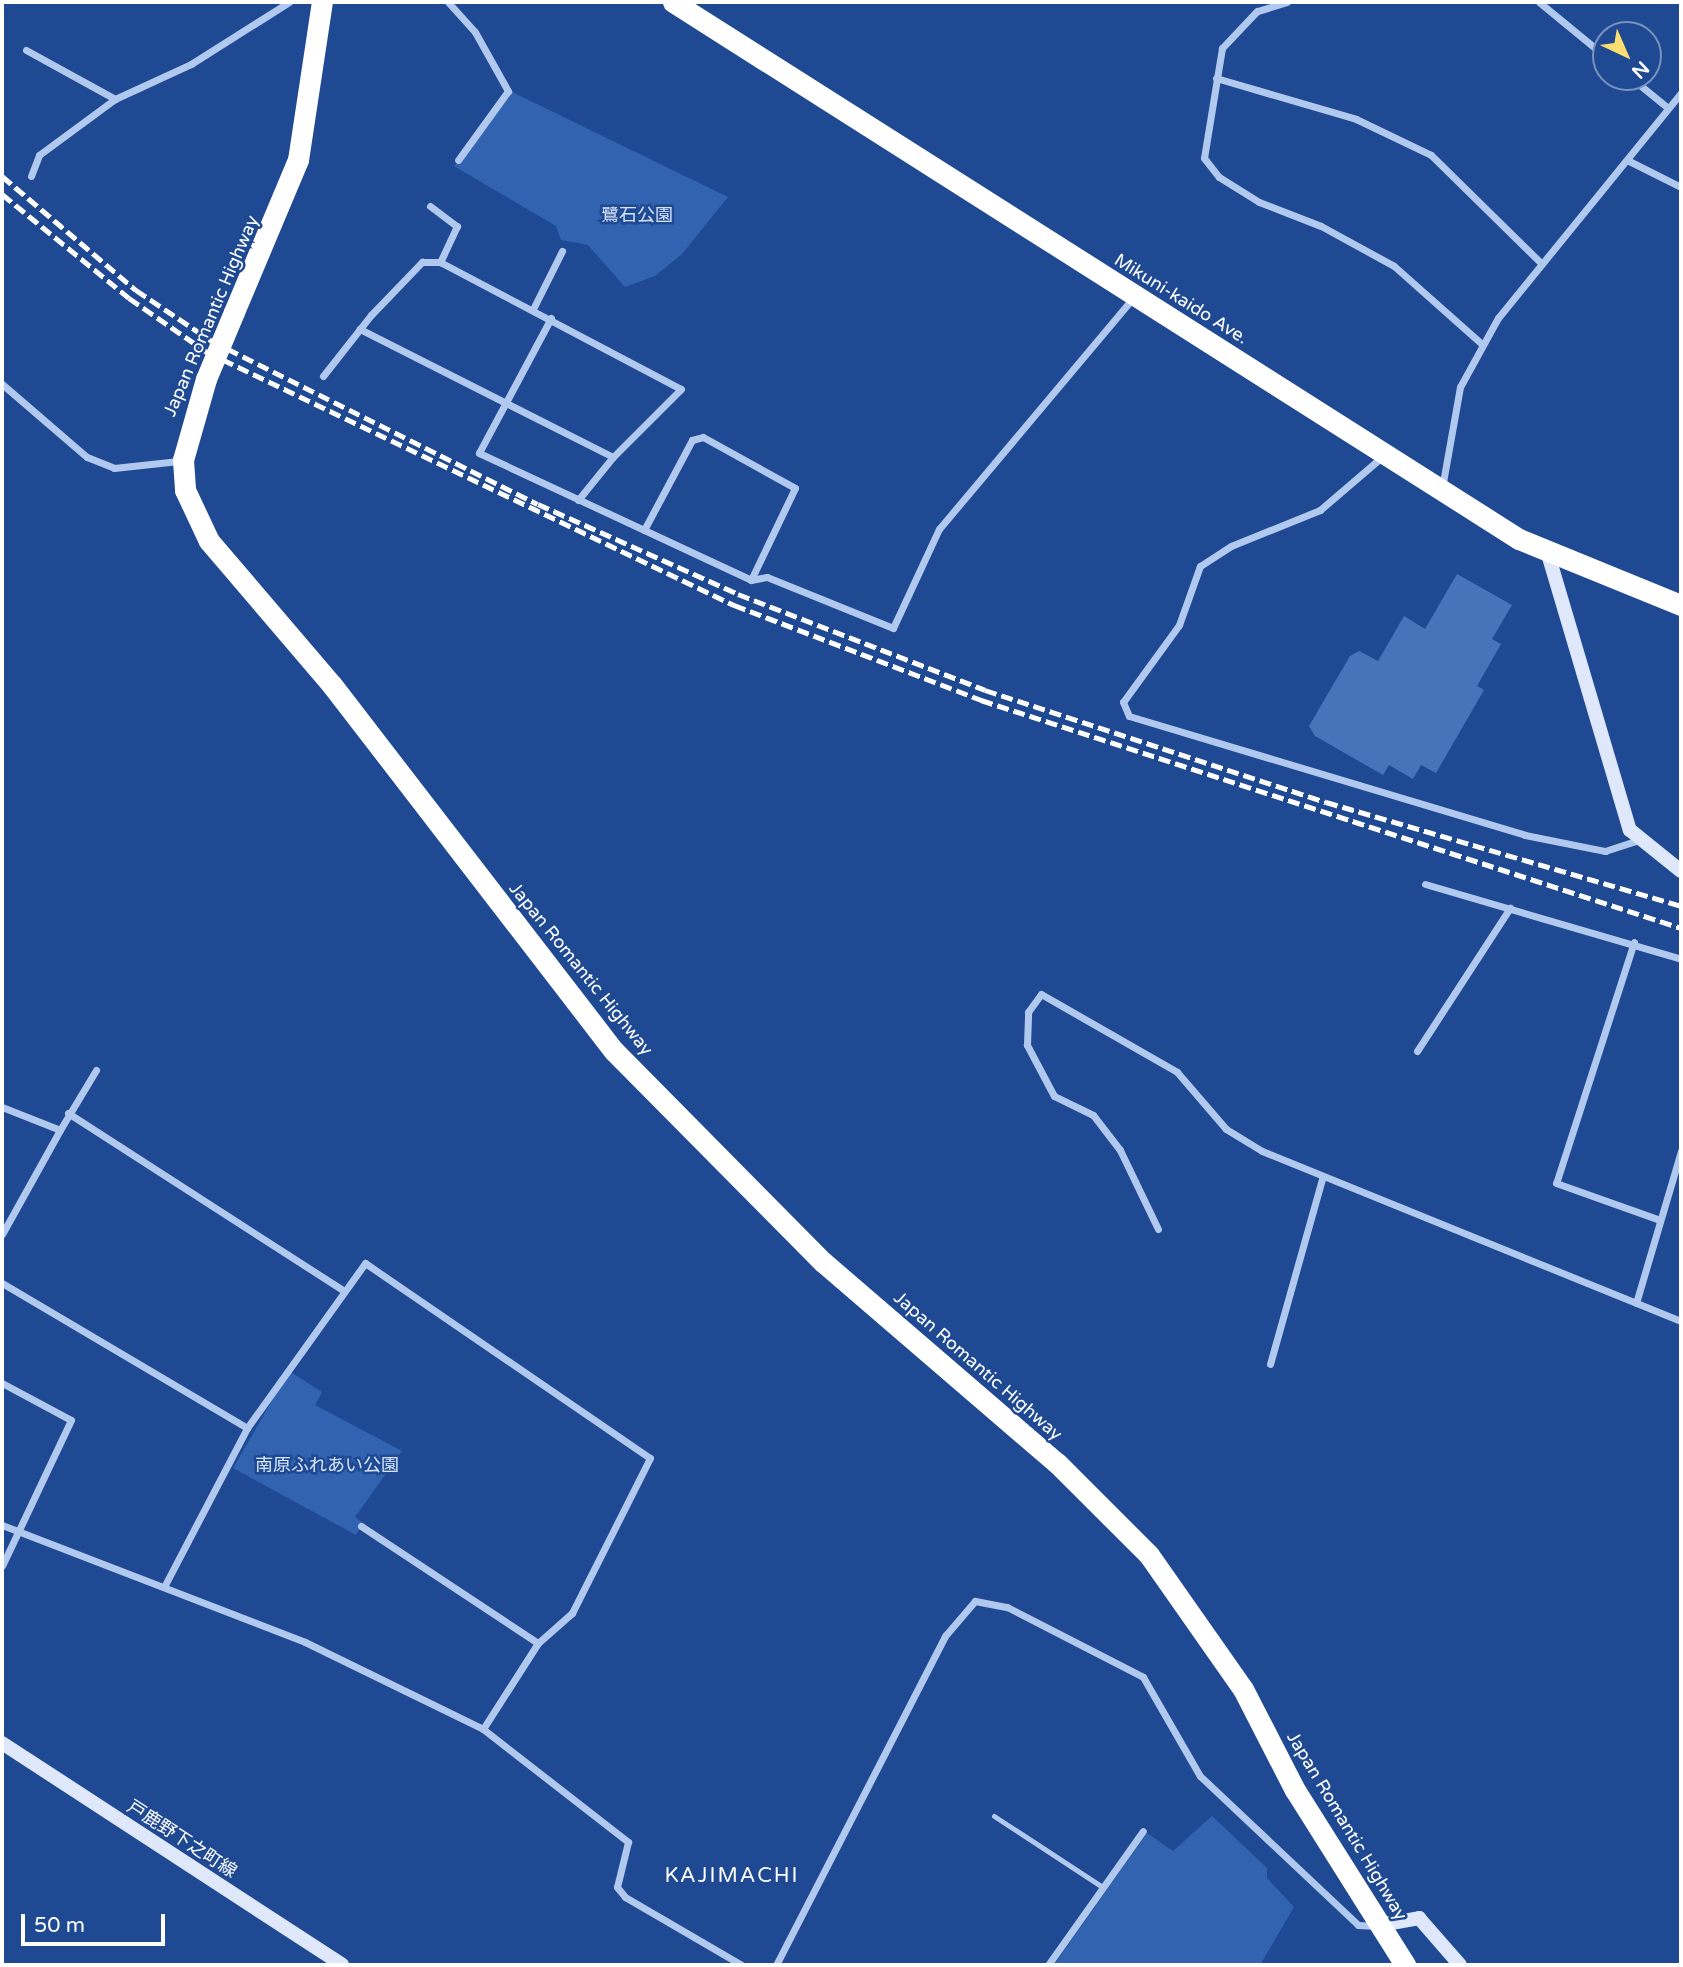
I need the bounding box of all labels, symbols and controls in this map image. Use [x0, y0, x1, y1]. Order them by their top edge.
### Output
north arrow [1592, 21, 1662, 91]
text: N [1627, 56, 1653, 83]
park label: 鷺石公園 [601, 204, 673, 226]
street label: Japan Romantic Highway [159, 212, 263, 420]
street label: Mikuni-kaido Ave. [1110, 249, 1252, 349]
street label: Japan Romantic Highway [505, 878, 657, 1060]
street label: Japan Romantic Highway [889, 1287, 1067, 1445]
park label: 南原ふれあい公園 [255, 1454, 399, 1476]
street label: Japan Romantic Highway [1282, 1728, 1412, 1924]
street label: 戸鹿野下之町線 [123, 1796, 241, 1882]
district label: KAJIMACHI [666, 1863, 798, 1889]
scale bar [24, 1900, 168, 1944]
text: 50 m [34, 1913, 85, 1938]

